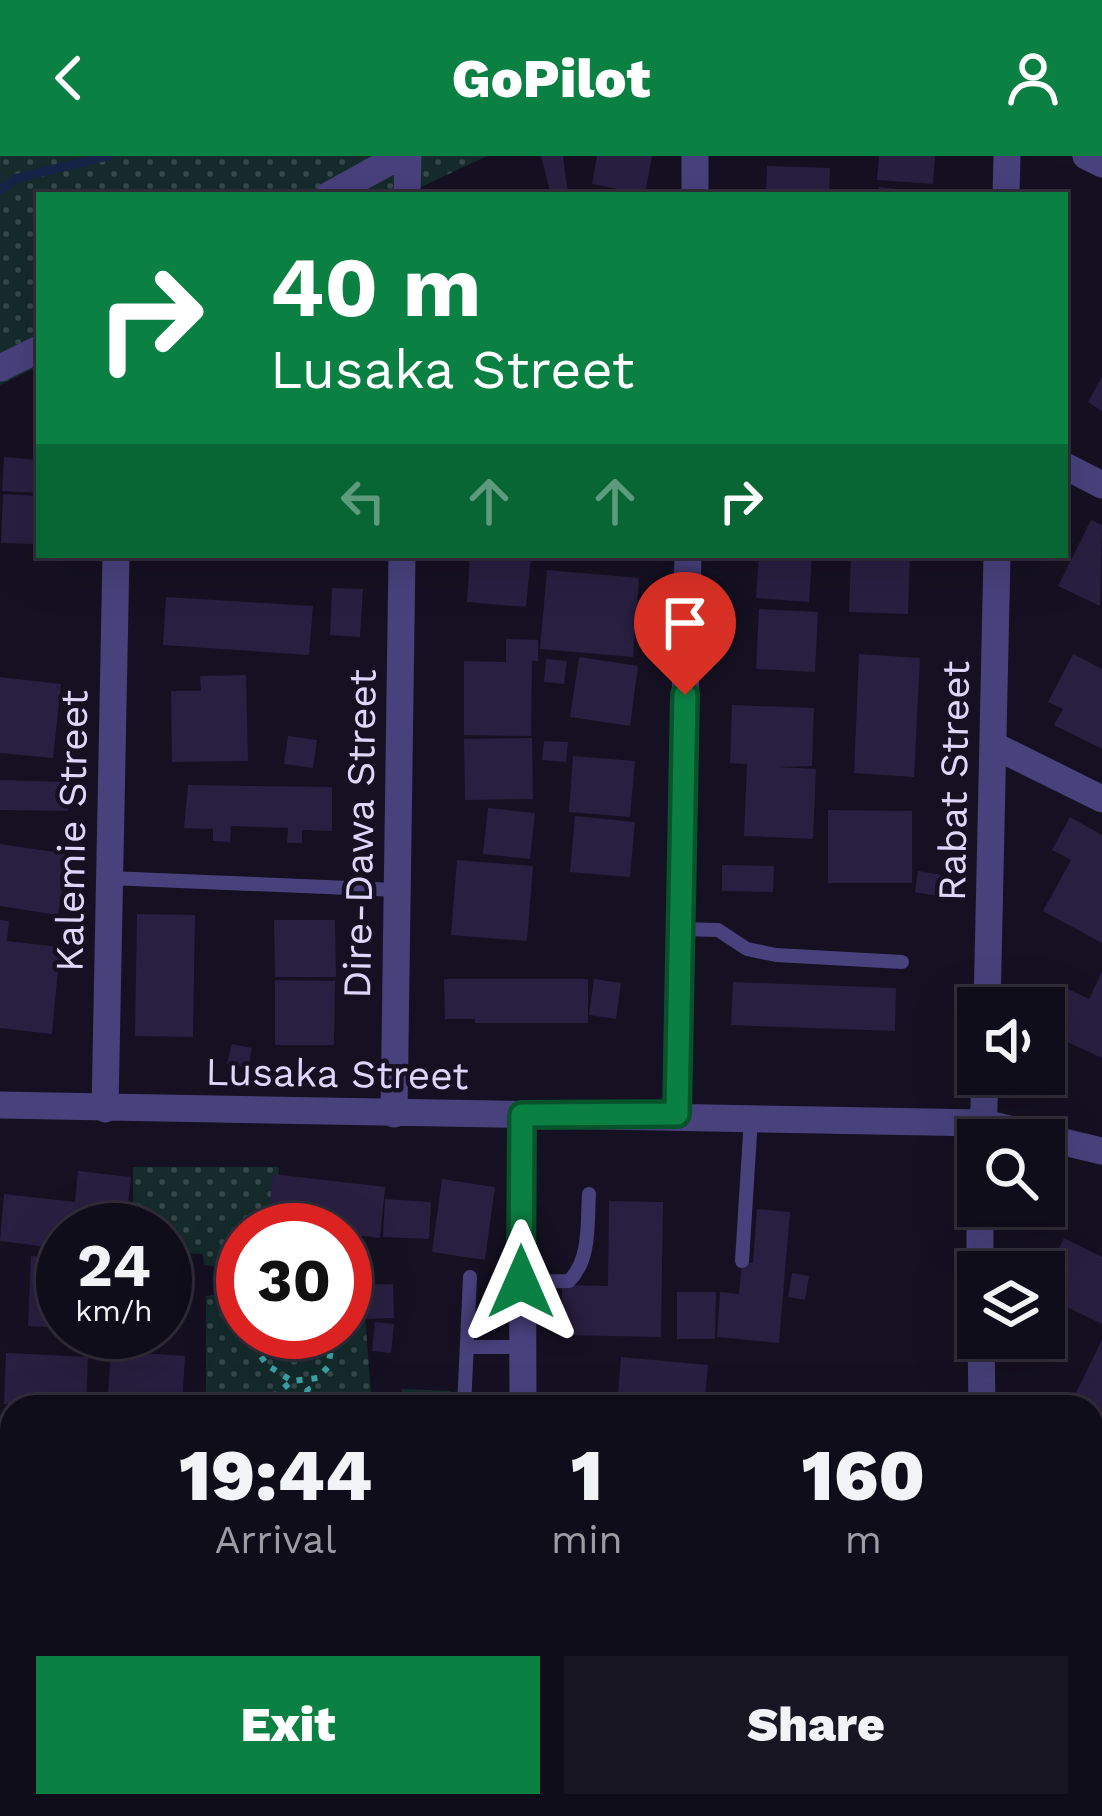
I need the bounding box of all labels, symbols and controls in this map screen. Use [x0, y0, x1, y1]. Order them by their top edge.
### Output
icon: back [36, 45, 102, 111]
icon: person [1000, 45, 1066, 111]
text: GoPilot [452, 47, 650, 110]
text: 40 m [270, 238, 481, 336]
icon: right [72, 240, 228, 396]
text: Lusaka Street [270, 338, 634, 401]
icon: left [330, 468, 396, 534]
icon: ahead [456, 468, 522, 534]
icon: ahead [582, 468, 648, 534]
icon: right [708, 468, 774, 534]
pin [634, 572, 736, 695]
icon: arrive [652, 590, 718, 656]
street label: Rabat Street [929, 660, 978, 902]
street label: Dire-Dawa Street [334, 669, 385, 999]
street label: Kalemie Street [47, 689, 96, 973]
map controls [957, 987, 1065, 1359]
button: sound [957, 987, 1065, 1095]
street label: Lusaka Street [205, 1049, 469, 1098]
button: search [957, 1119, 1065, 1227]
speed limit sign: 30 [216, 1203, 372, 1359]
position arrow [458, 1219, 584, 1345]
text: 24 [77, 1230, 151, 1301]
button: layers [957, 1251, 1065, 1359]
text: km/h [75, 1293, 153, 1328]
text: 19:44 [179, 1433, 372, 1517]
text: 1 [571, 1433, 603, 1517]
text: 160 [802, 1433, 925, 1517]
text: Arrival [215, 1517, 336, 1562]
text: min [551, 1517, 623, 1562]
text: m [845, 1517, 882, 1562]
button: Exit [36, 1656, 540, 1794]
button: Share [564, 1656, 1068, 1794]

